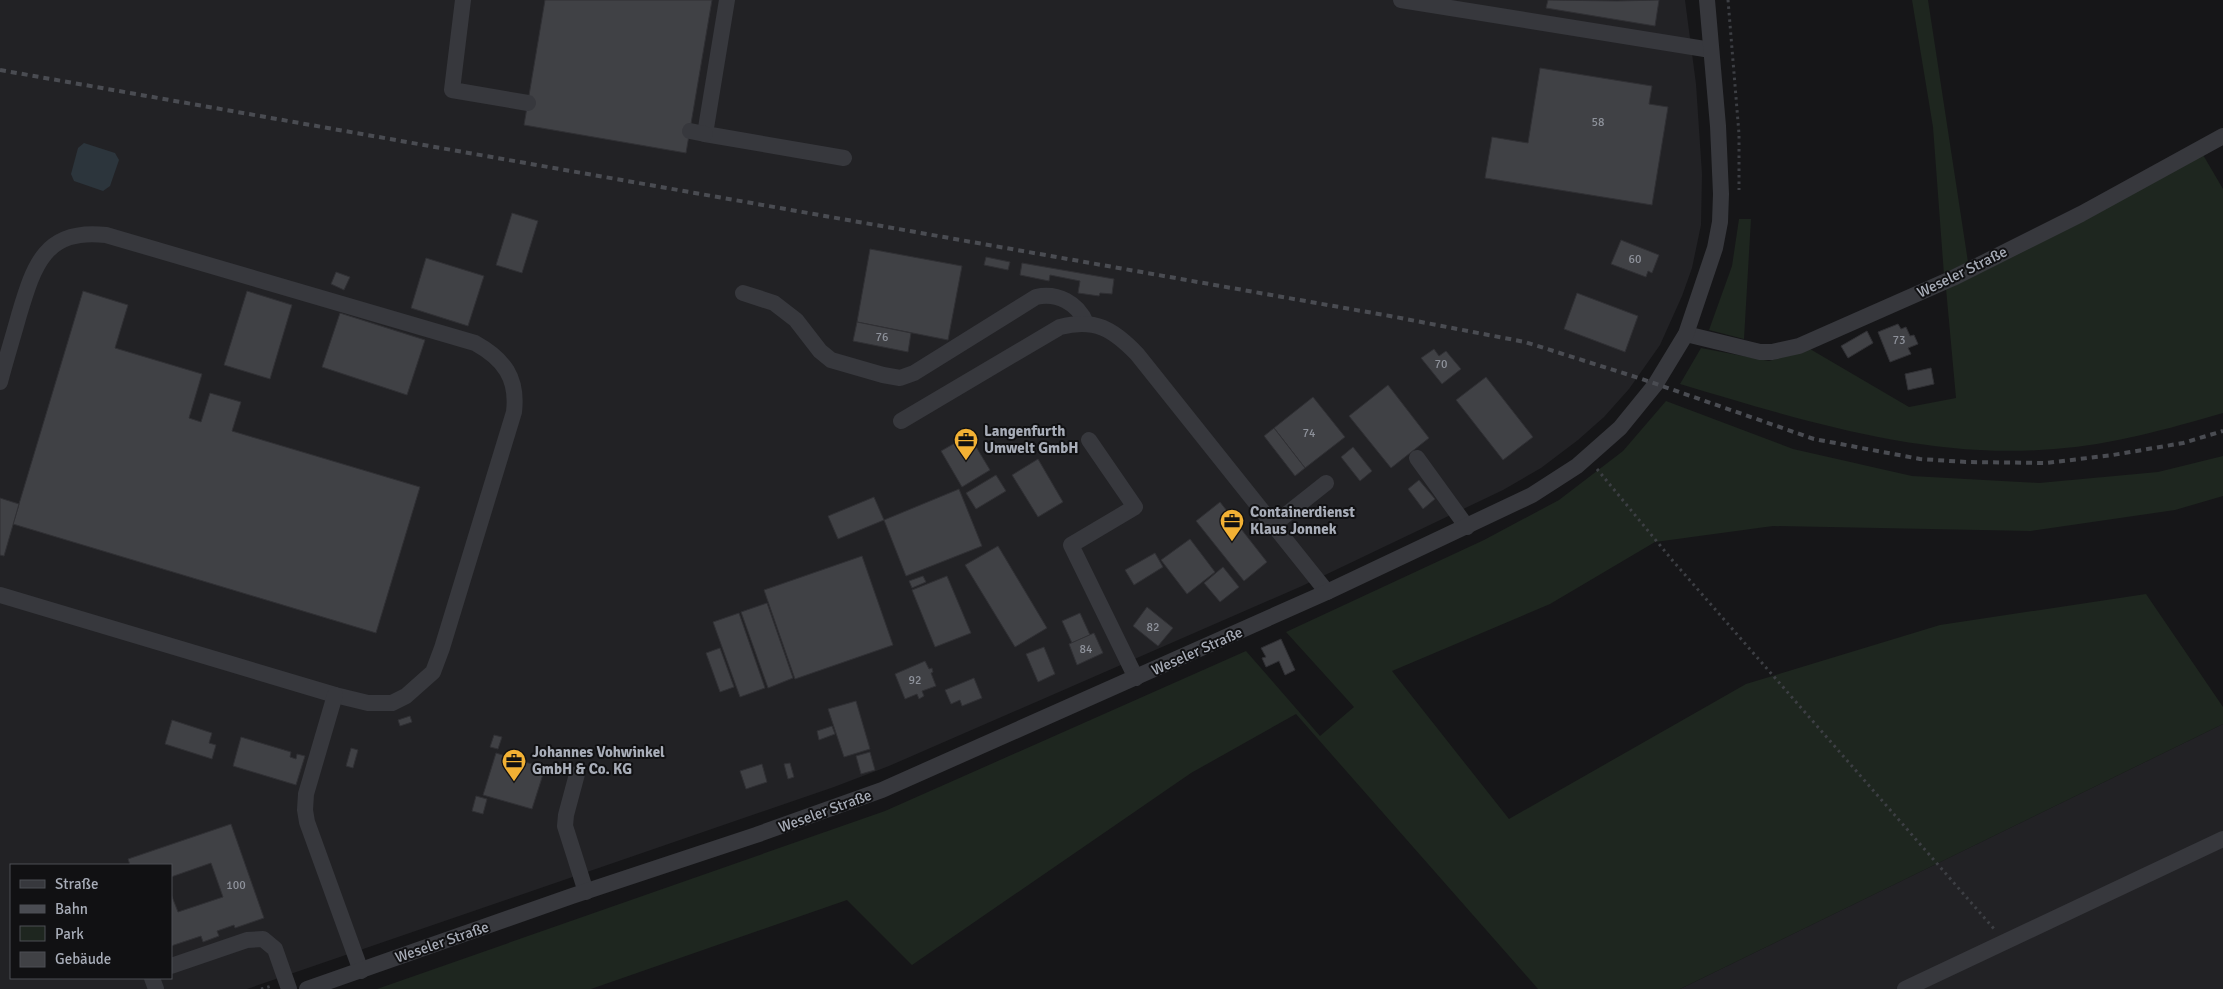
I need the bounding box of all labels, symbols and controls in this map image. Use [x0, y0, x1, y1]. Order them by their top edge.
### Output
house number: 58 [1592, 115, 1604, 130]
street label: Weseler Straße [1914, 242, 2010, 302]
house number: 60 [1629, 252, 1641, 267]
house number: 76 [876, 330, 888, 345]
house number: 73 [1893, 333, 1905, 348]
house number: 70 [1435, 357, 1447, 372]
place label: Langenfurth Umwelt GmbH [984, 422, 1078, 457]
house number: 74 [1303, 426, 1316, 441]
office icon: Langenfurth Umwelt GmbH [953, 427, 979, 461]
place label: Containerdienst Klaus Jonnek [1250, 503, 1355, 538]
office icon: Containerdienst Klaus Jonnek [1219, 508, 1245, 542]
house number: 82 [1147, 620, 1159, 635]
street label: Weseler Straße [1149, 623, 1245, 679]
house number: 84 [1080, 642, 1093, 657]
house number: 92 [909, 673, 921, 688]
place label: Johannes Vohwinkel GmbH & Co. KG [532, 743, 665, 778]
office icon: Johannes Vohwinkel GmbH & Co. KG [501, 748, 527, 782]
street label: Weseler Straße [776, 786, 874, 836]
legend [10, 864, 172, 979]
text: Straße [55, 875, 99, 893]
house number: 100 [226, 878, 246, 893]
text: Bahn [55, 900, 88, 918]
street label: Weseler Straße [393, 918, 491, 966]
text: Park [55, 925, 84, 943]
text: Gebäude [55, 950, 111, 968]

